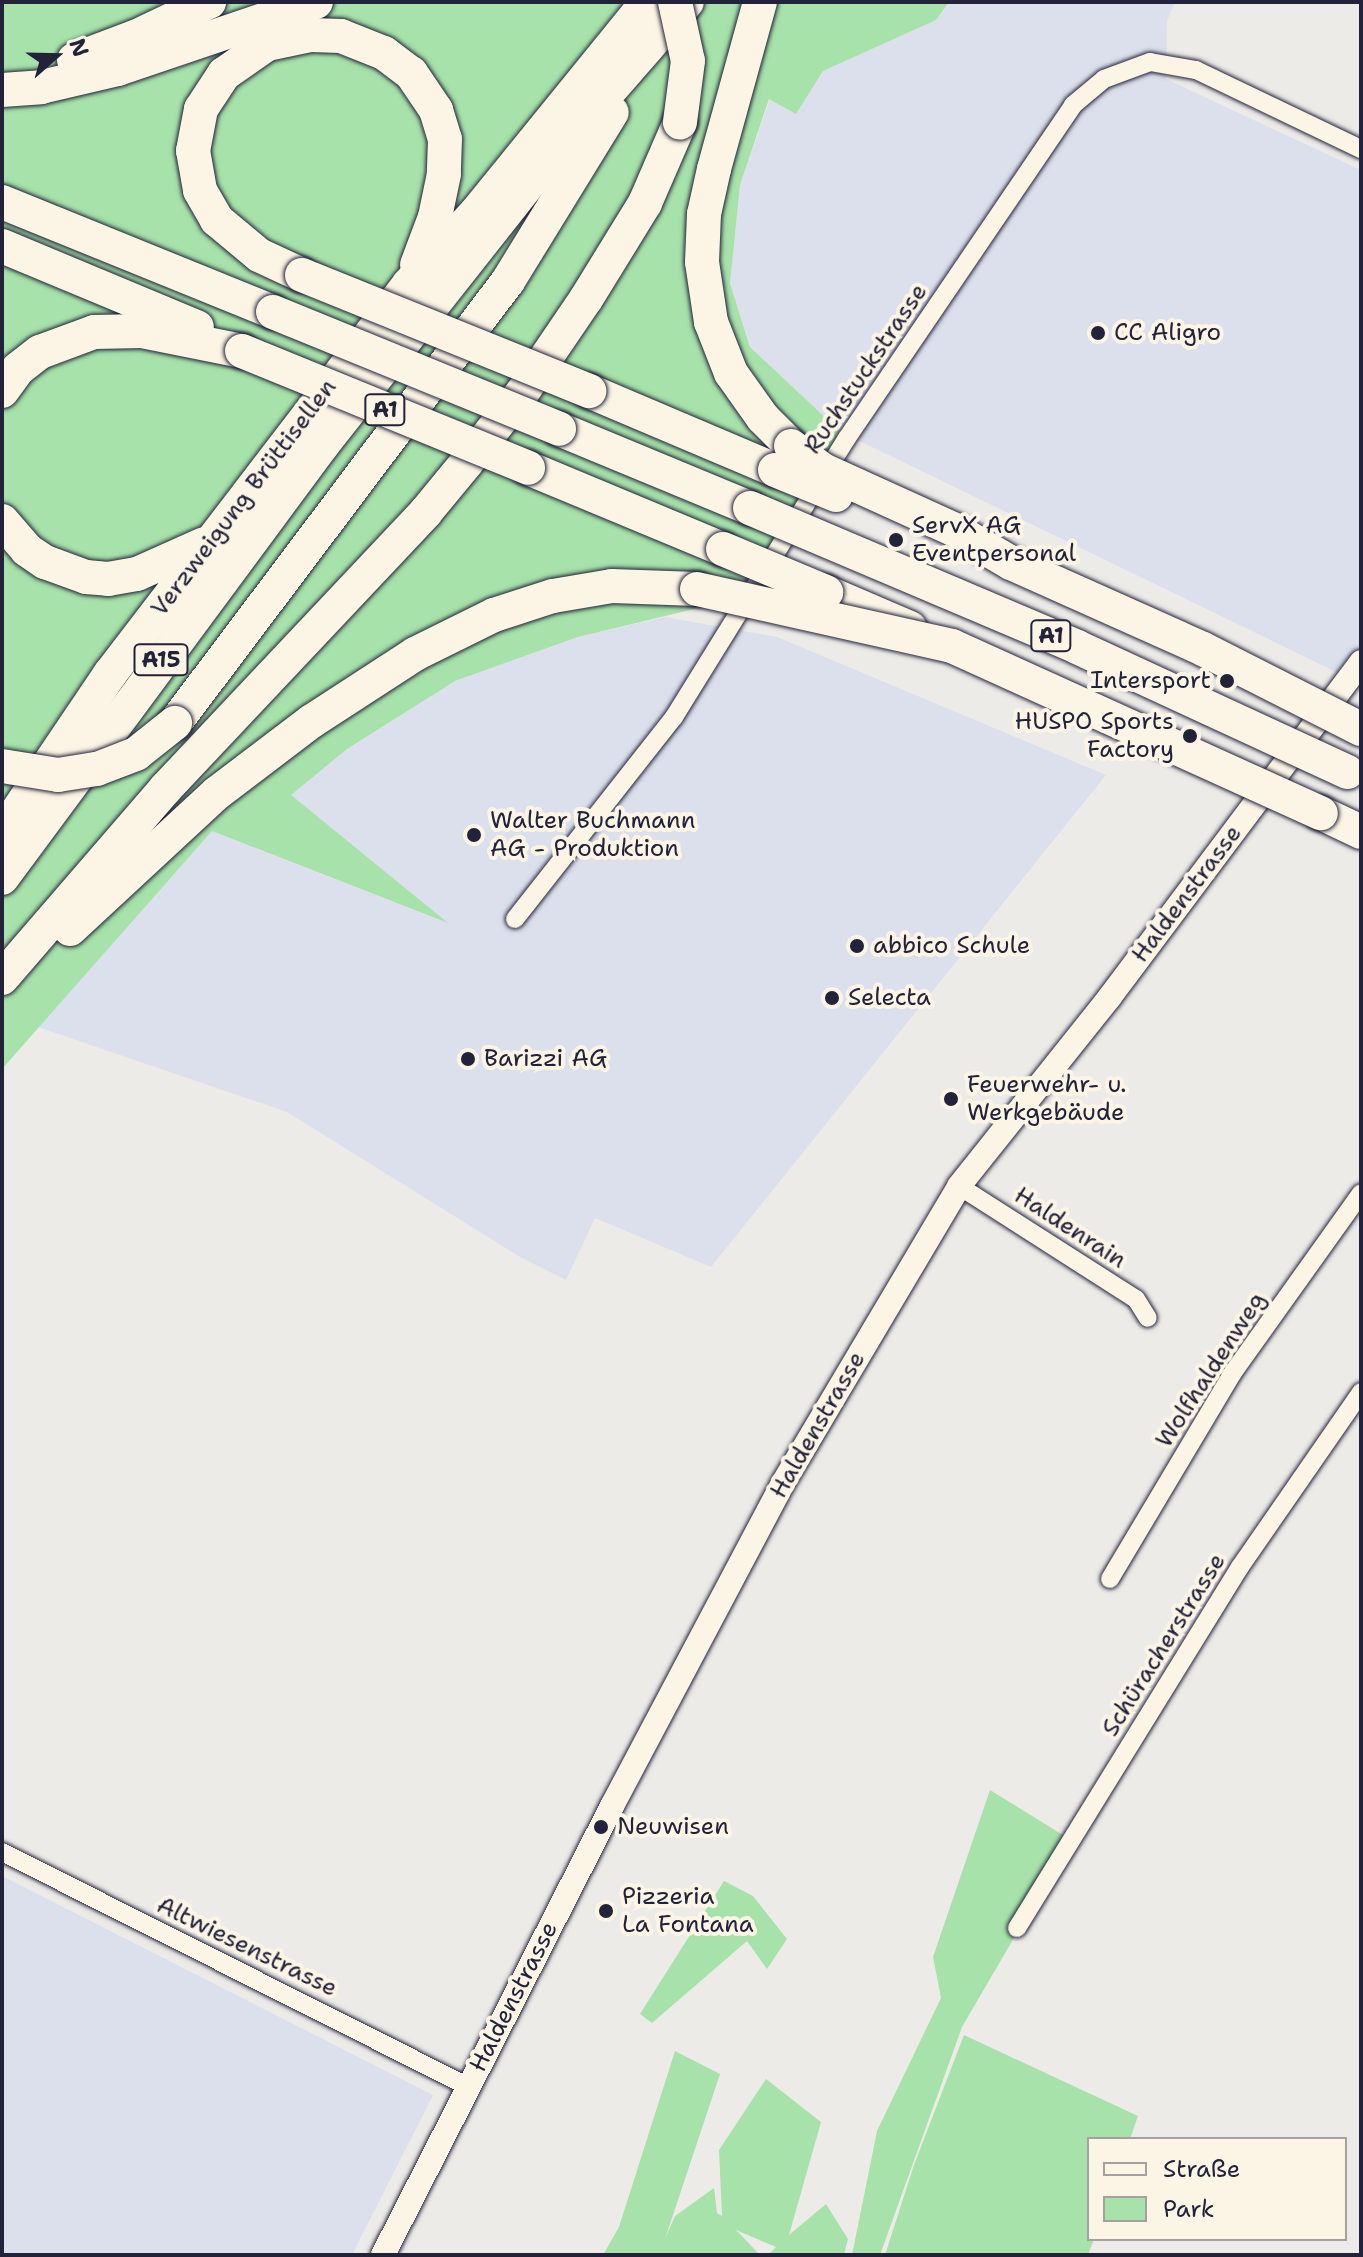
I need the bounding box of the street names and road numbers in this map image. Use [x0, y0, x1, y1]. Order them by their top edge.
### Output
street label: Ruchstuckstrasse [798, 278, 934, 460]
street label: Verzweigung Brüttisellen [145, 374, 343, 622]
road number: A1 [363, 392, 407, 428]
road number: A1 [1029, 618, 1073, 654]
road number: A15 [133, 642, 189, 678]
street label: Haldenstrasse [1126, 820, 1248, 968]
street label: Haldenrain [1009, 1181, 1131, 1275]
street label: Wolfhaldenweg [1150, 1287, 1272, 1453]
street label: Haldenstrasse [764, 1347, 872, 1503]
street label: Schüracherstrasse [1096, 1548, 1232, 1742]
street label: Altwiesenstrasse [152, 1891, 342, 2003]
street label: Haldenstrasse [464, 1917, 564, 2077]

